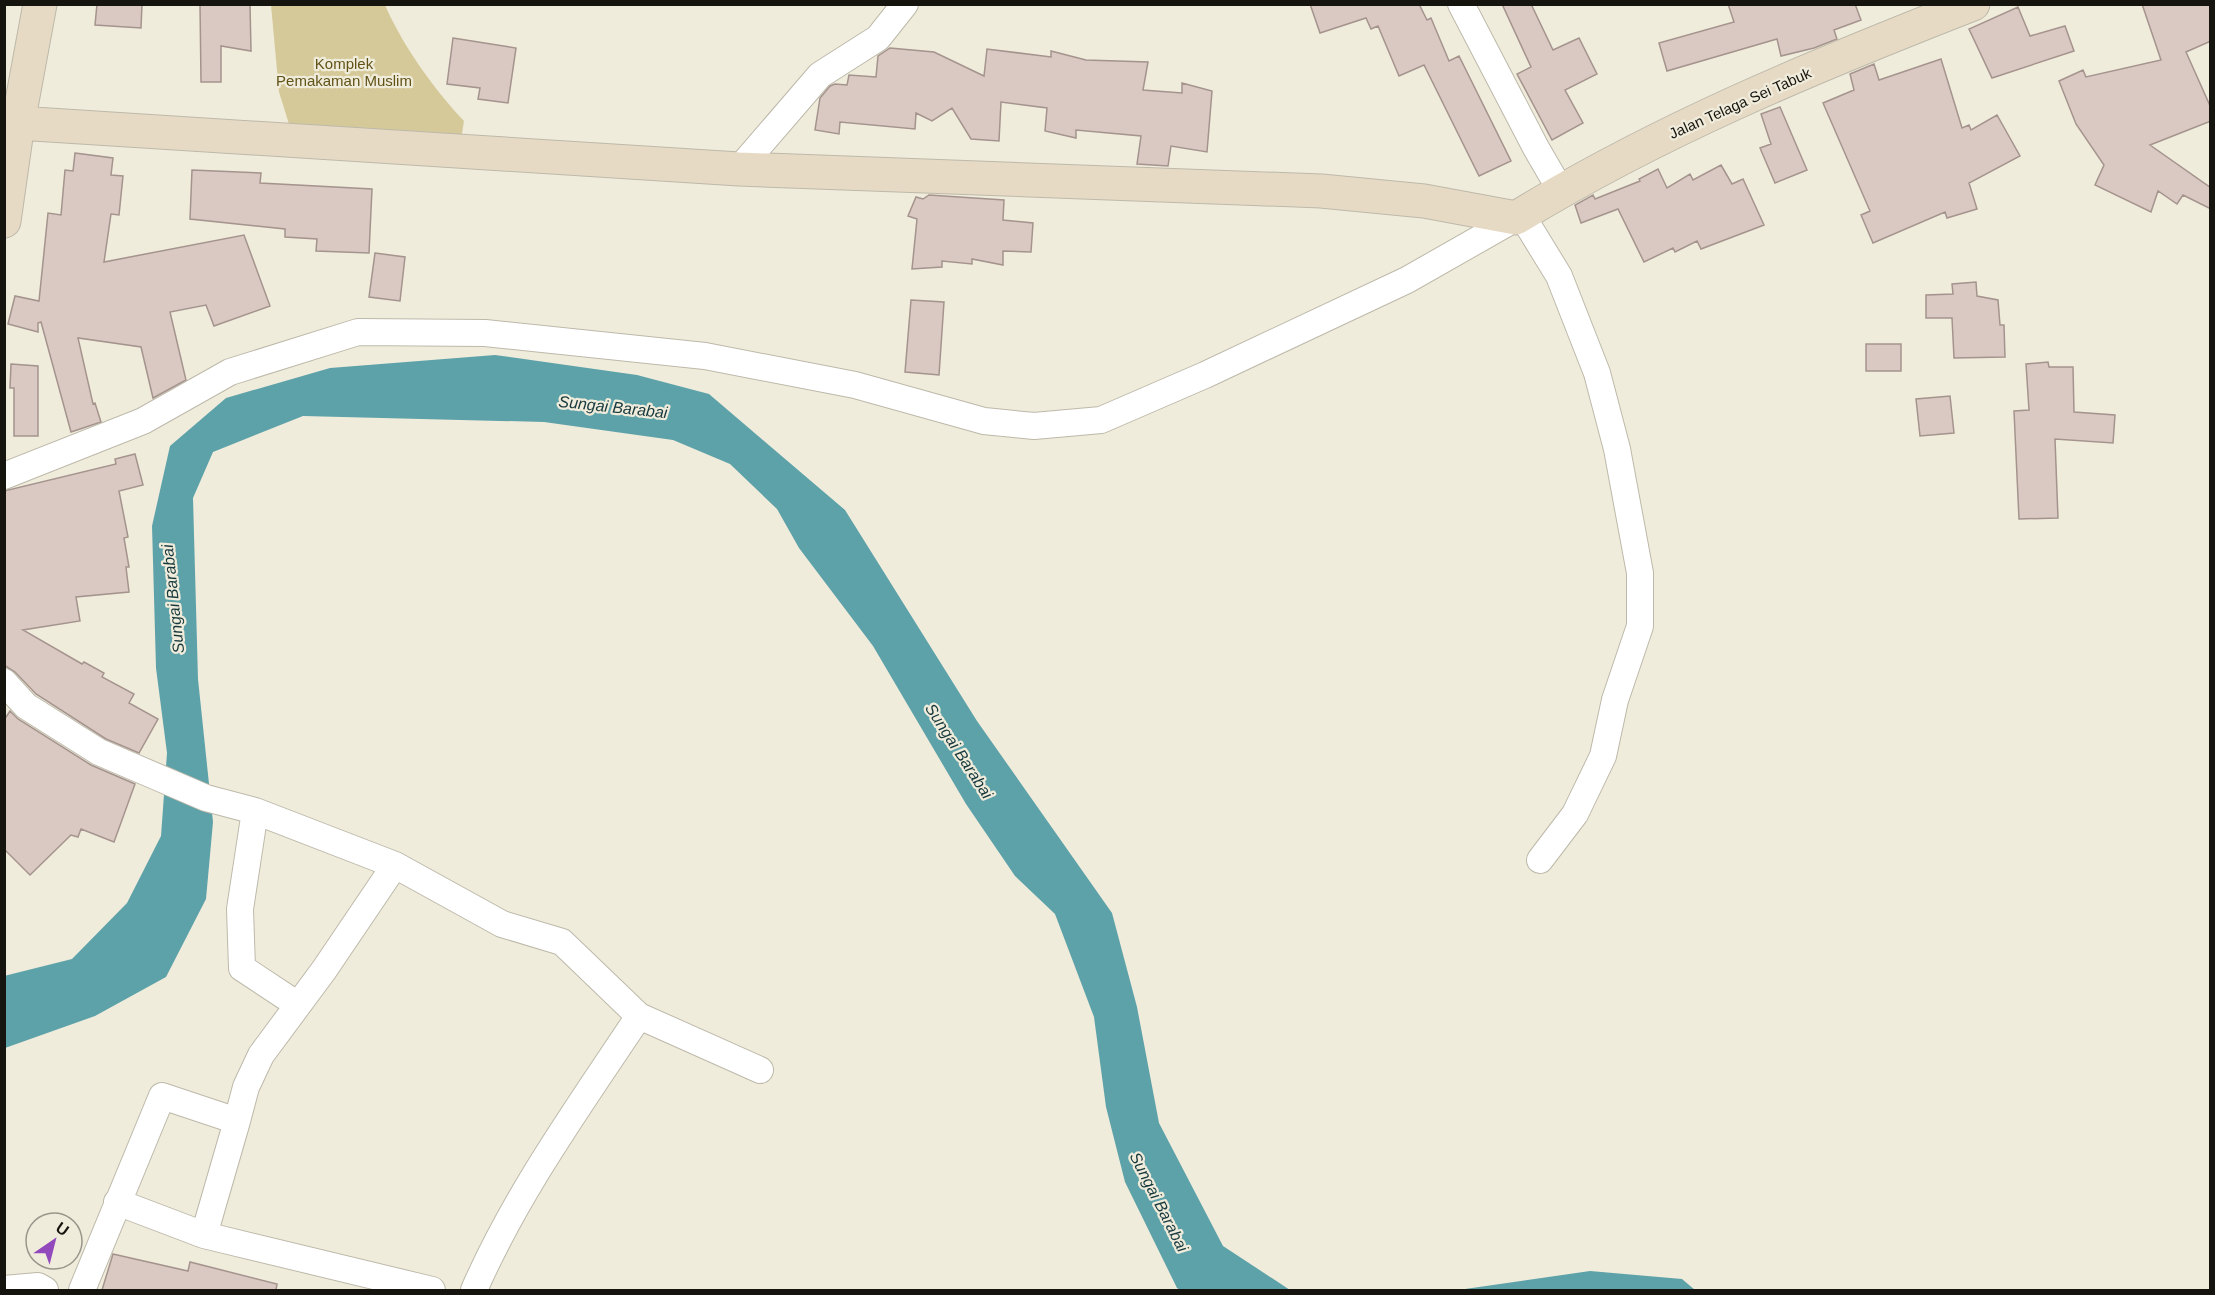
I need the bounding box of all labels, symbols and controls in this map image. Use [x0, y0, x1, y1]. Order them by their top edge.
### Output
park label: Komplek Pemakaman Muslim [276, 55, 412, 89]
street label: Jalan Telaga Sei Tabuk [1666, 64, 1814, 142]
water label: Sungai Barabai [558, 393, 669, 421]
water label: Sungai Barabai [159, 543, 187, 654]
water label: Sungai Barabai [922, 700, 996, 802]
water label: Sungai Barabai [1127, 1149, 1192, 1255]
north arrow [24, 1211, 84, 1271]
text: U [53, 1219, 72, 1239]

